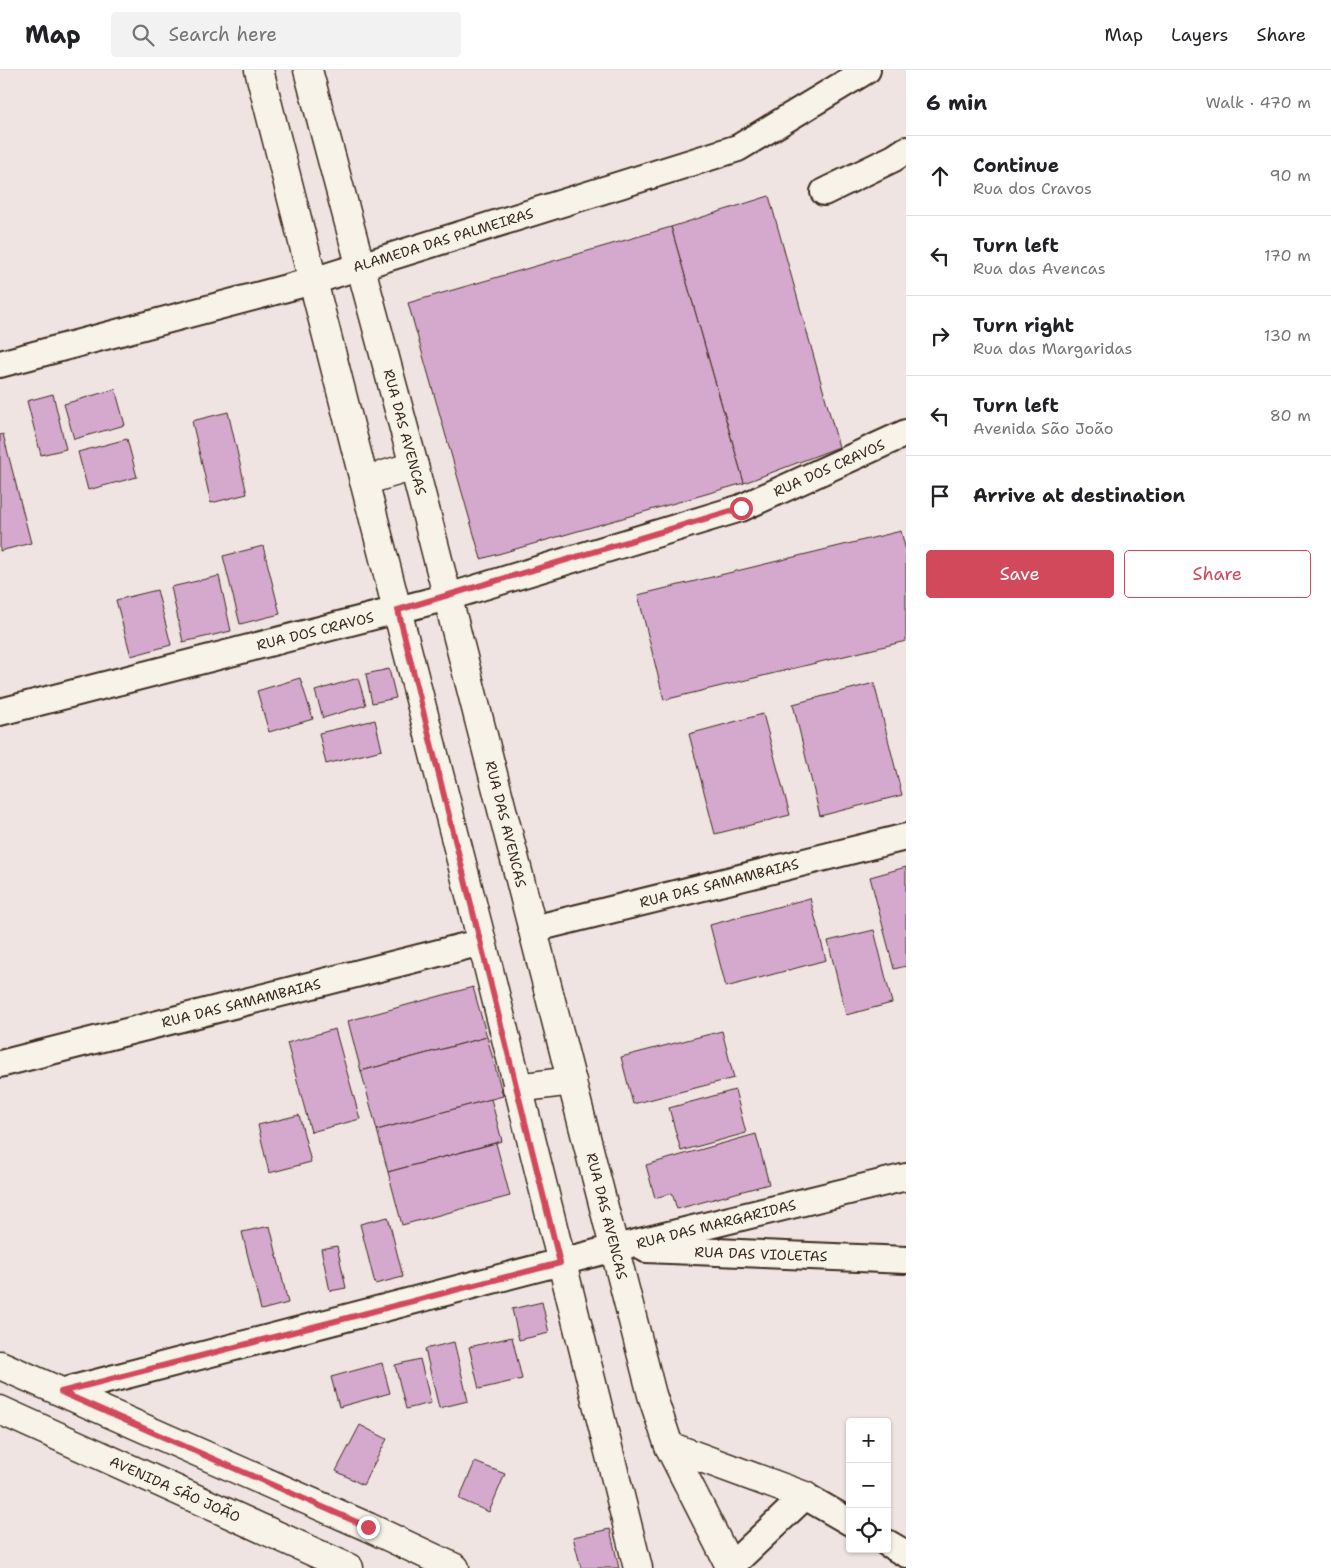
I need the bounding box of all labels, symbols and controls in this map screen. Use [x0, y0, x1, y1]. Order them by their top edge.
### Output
search box [111, 12, 461, 57]
text: Map [25, 19, 81, 51]
icon: search [129, 21, 157, 49]
text: Search here [169, 22, 277, 47]
text: Map [1105, 23, 1143, 47]
text: Layers [1171, 23, 1228, 47]
text: Share [1256, 23, 1306, 47]
text: 6 min [926, 89, 987, 117]
text: Walk · 470 m [1206, 92, 1311, 113]
text: Continue [973, 153, 1059, 178]
icon: ahead [926, 162, 954, 190]
text: 90 m [1270, 165, 1311, 186]
text: Rua dos Cravos [973, 178, 1092, 199]
street label: ALAMEDA DAS PALMEIRAS [351, 204, 536, 276]
text: Turn left [973, 233, 1059, 258]
icon: left [926, 242, 954, 270]
text: 170 m [1264, 245, 1311, 266]
text: Rua das Avencas [973, 258, 1106, 279]
text: Turn right [973, 313, 1074, 338]
icon: right [926, 322, 954, 350]
text: 130 m [1264, 325, 1311, 346]
text: Rua das Margaridas [973, 338, 1132, 359]
street label: RUA DAS AVENCAS [380, 367, 431, 497]
text: Turn left [973, 393, 1059, 418]
icon: left [926, 402, 954, 430]
text: 80 m [1270, 405, 1311, 426]
text: Avenida São João [973, 418, 1114, 439]
street label: RUA DOS CRAVOS [771, 435, 888, 501]
icon: arrive [926, 482, 954, 510]
text: Arrive at destination [973, 483, 1185, 508]
route start [730, 497, 753, 520]
button: Save [926, 550, 1114, 598]
button: Share [1124, 550, 1311, 598]
street label: RUA DOS CRAVOS [255, 608, 376, 654]
street label: RUA DAS AVENCAS [482, 759, 530, 889]
street label: RUA DAS SAMAMBAIAS [638, 854, 801, 911]
street label: RUA DAS SAMAMBAIAS [160, 974, 323, 1031]
street label: RUA DAS AVENCAS [583, 1151, 631, 1281]
street label: RUA DAS MARGARIDAS [634, 1195, 798, 1253]
street label: RUA DAS VIOLETAS [694, 1243, 828, 1265]
map controls [846, 1418, 891, 1553]
button: + [846, 1418, 891, 1463]
street label: AVENIDA SÃO JOÃO [107, 1451, 244, 1526]
button: − [846, 1463, 891, 1508]
button: locate [846, 1508, 891, 1553]
route end [357, 1516, 380, 1539]

